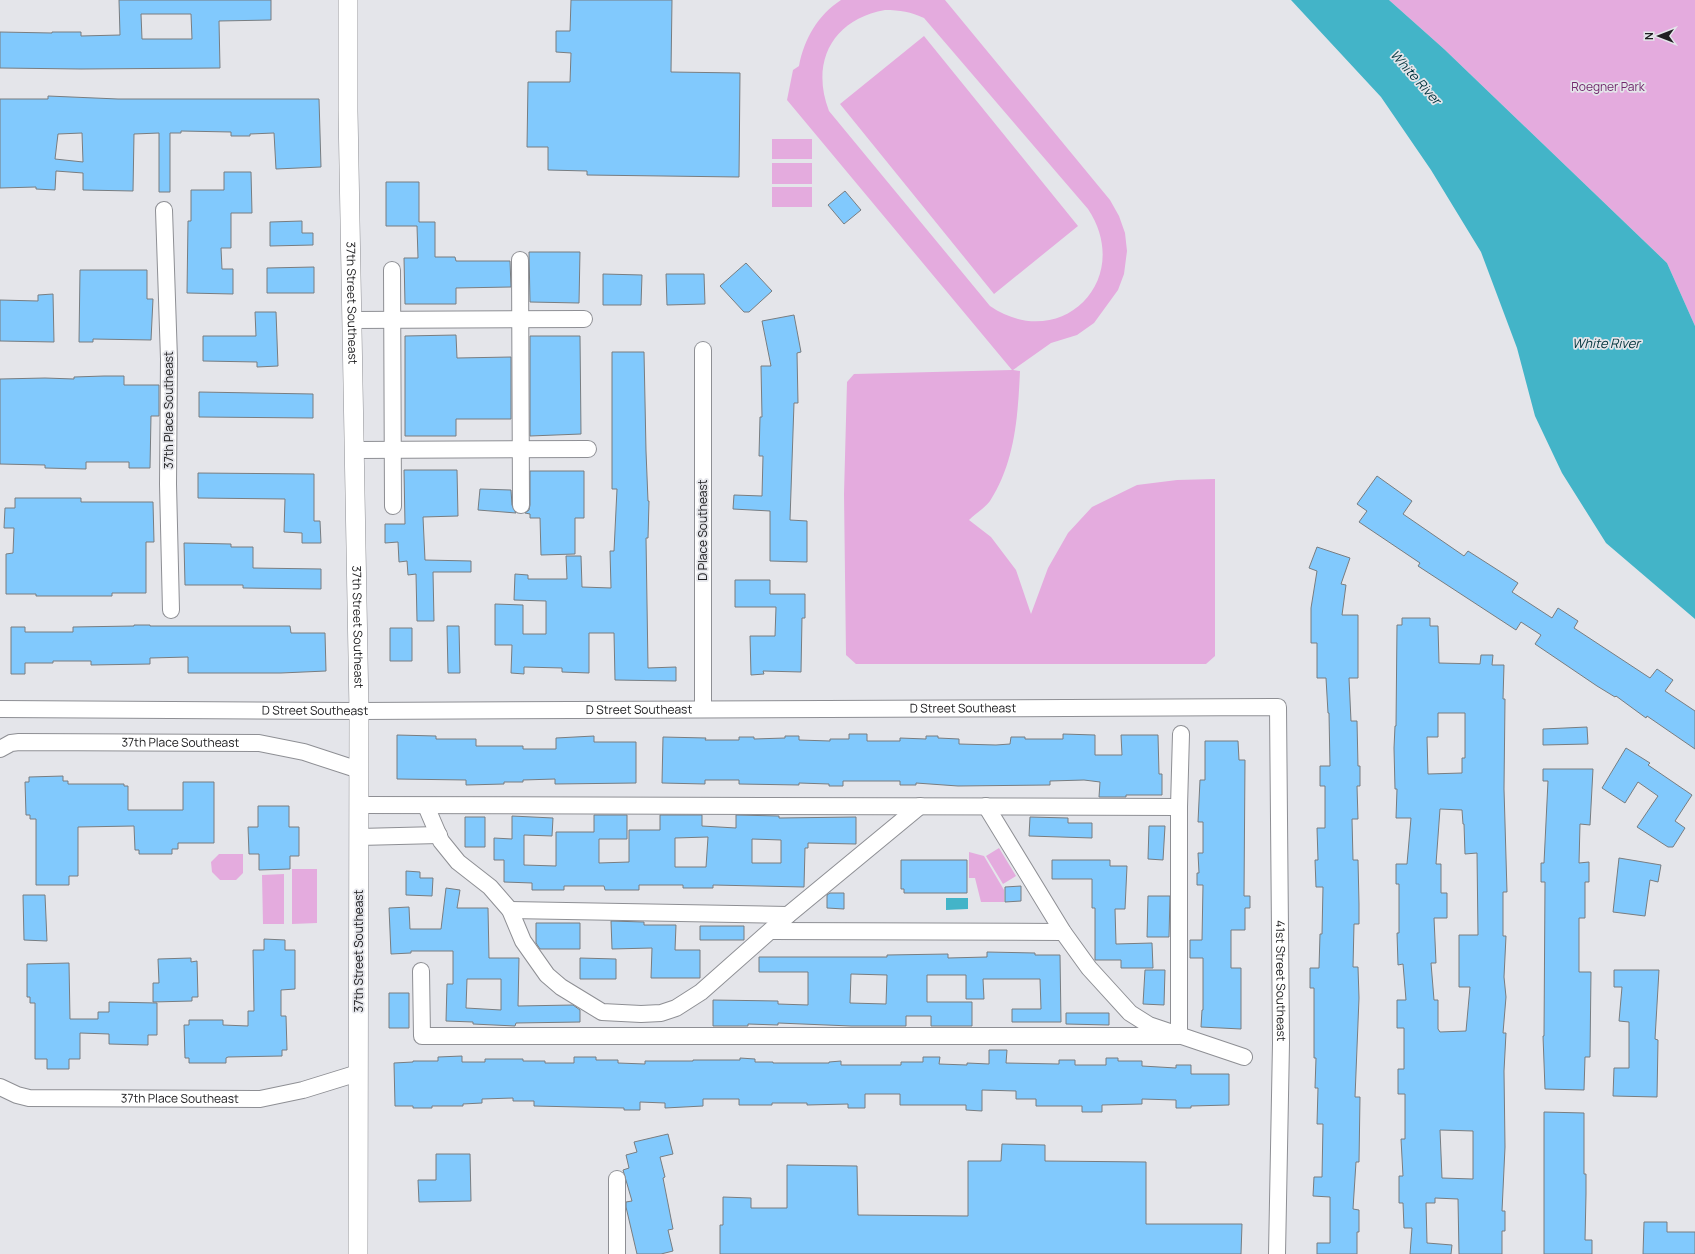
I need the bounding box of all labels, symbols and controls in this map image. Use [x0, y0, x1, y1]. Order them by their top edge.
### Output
north arrow [1639, 16, 1679, 56]
text: N [1641, 32, 1656, 40]
water label: White River [1387, 46, 1447, 110]
park label: Roegner Park [1571, 78, 1646, 95]
street label: 37th Street Southeast [342, 241, 362, 365]
water label: White River [1572, 334, 1642, 352]
street label: 37th Place Southeast [160, 351, 177, 469]
street label: D Place Southeast [694, 479, 711, 581]
street label: 37th Street Southeast [348, 565, 368, 689]
street label: D Street Southeast [910, 699, 1016, 717]
street label: D Street Southeast [262, 701, 368, 719]
street label: D Street Southeast [586, 701, 692, 718]
street label: 37th Place Southeast [121, 733, 240, 751]
street label: 37th Street Southeast [350, 889, 367, 1012]
street label: 41st Street Southeast [1272, 920, 1290, 1042]
street label: 37th Place Southeast [121, 1089, 239, 1107]

